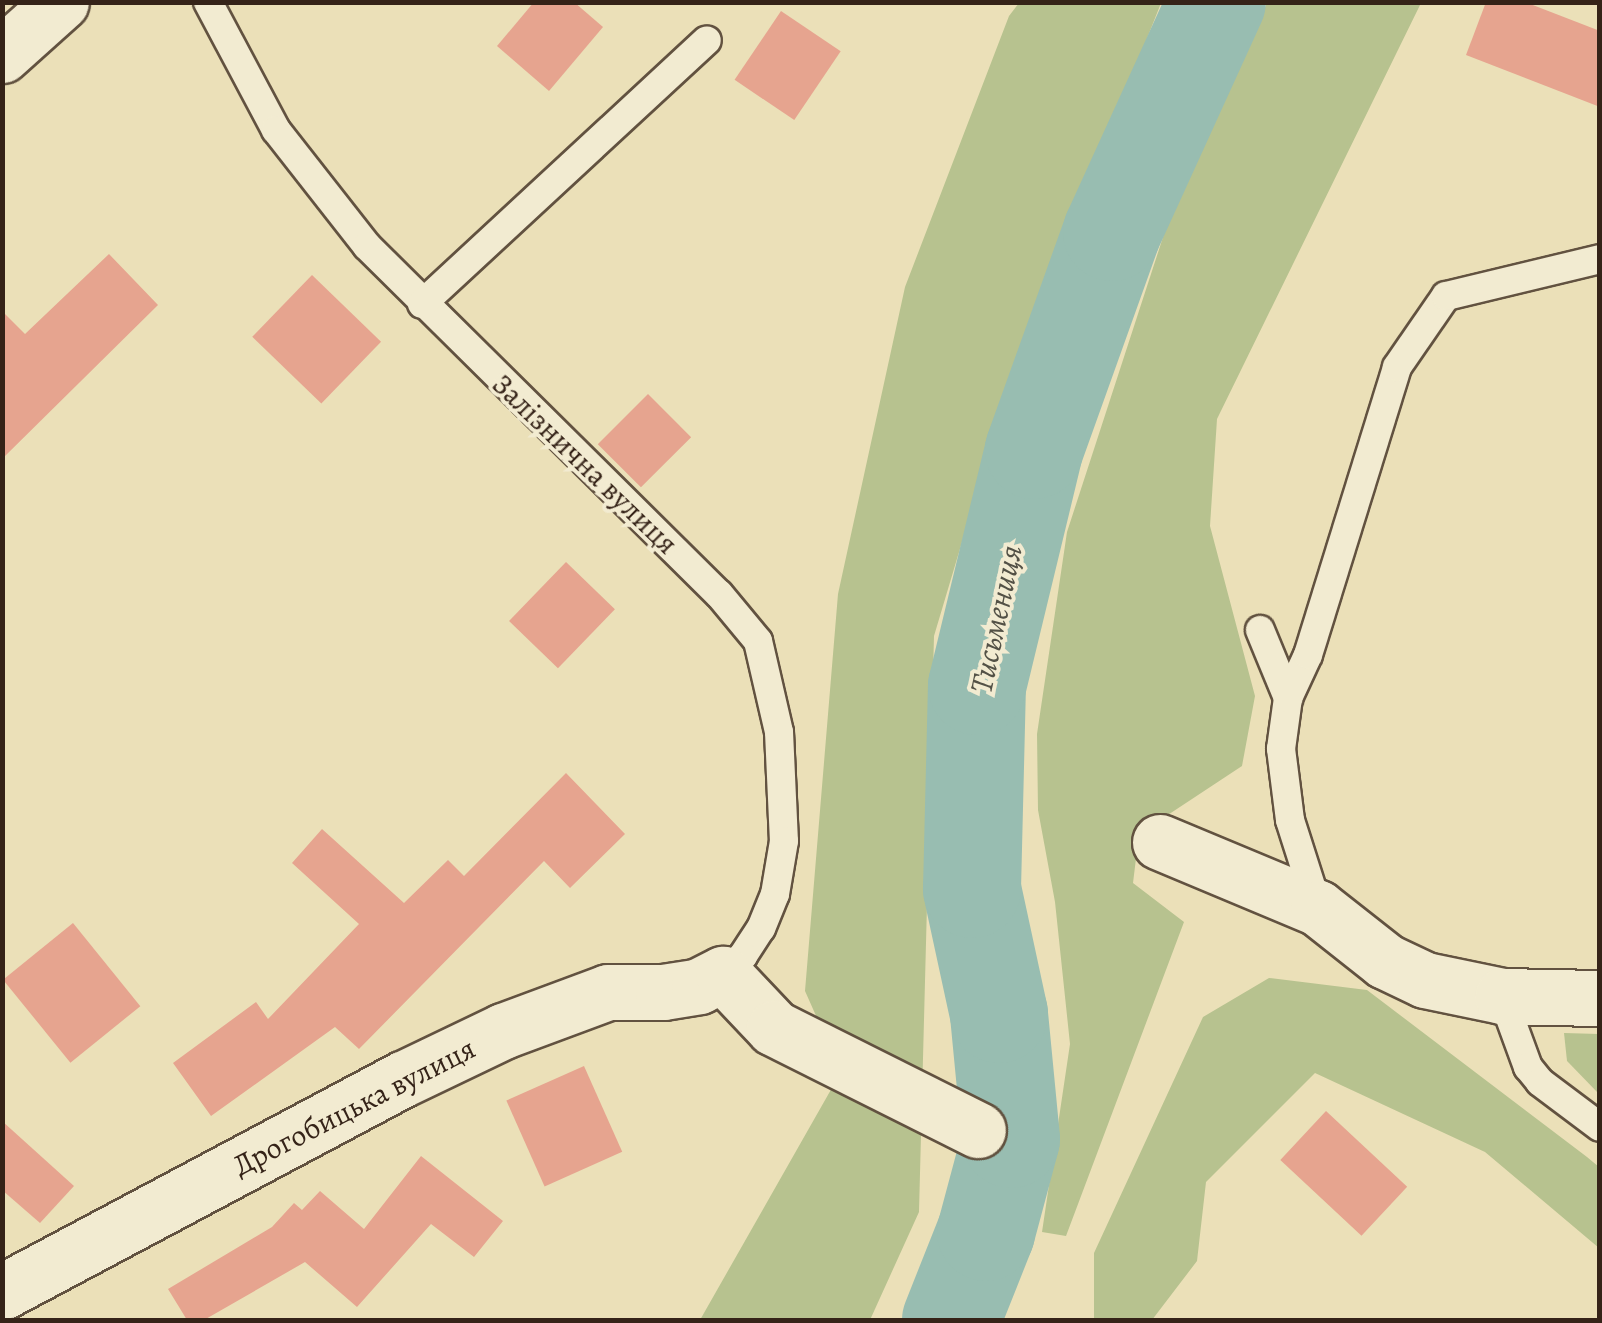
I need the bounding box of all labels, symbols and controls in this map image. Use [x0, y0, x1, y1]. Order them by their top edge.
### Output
street label: Залізнична вулиця [485, 366, 685, 562]
water label: Тисьмениця [962, 541, 1030, 697]
street label: Дрогобицька вулиця [227, 1030, 481, 1184]

